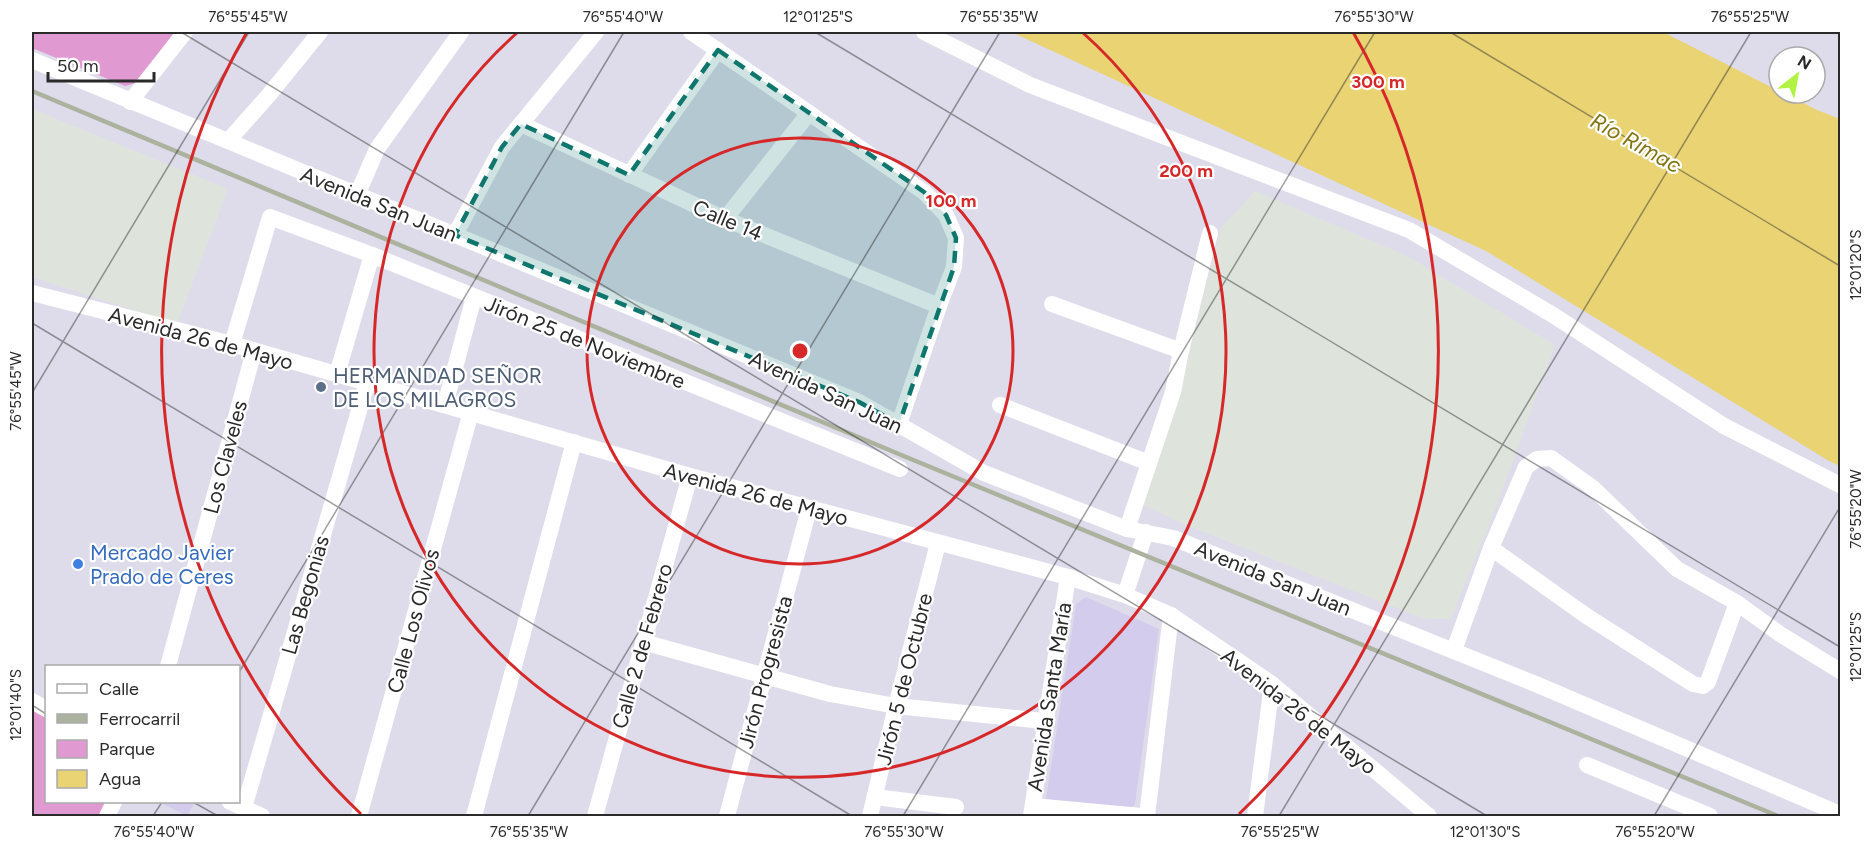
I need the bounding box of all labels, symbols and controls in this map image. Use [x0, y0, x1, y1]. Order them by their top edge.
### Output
text: 76°55'45"W [208, 8, 288, 26]
text: 76°55'40"W [583, 8, 664, 26]
text: 12°01'25"S [783, 8, 853, 26]
text: 76°55'35"W [960, 8, 1039, 26]
text: 76°55'30"W [1334, 8, 1414, 26]
text: 76°55'25"W [1711, 8, 1790, 26]
scale bar [48, 45, 154, 83]
north arrow [1767, 45, 1827, 105]
text: N [1794, 51, 1815, 74]
text: 50 m [57, 55, 99, 77]
text: 300 m [1351, 71, 1405, 93]
water label: Río Rímac [1586, 107, 1686, 179]
text: 200 m [1159, 160, 1213, 182]
street label: Avenida San Juan [297, 161, 461, 247]
text: 100 m [926, 190, 976, 212]
street label: Calle 14 [689, 194, 767, 246]
text: 12°01'20"S [1847, 230, 1865, 300]
street label: Jirón 25 de Noviembre [481, 290, 689, 394]
street label: Avenida 26 de Mayo [106, 301, 296, 375]
centre of rings [790, 341, 810, 361]
street label: Avenida San Juan [745, 346, 907, 438]
text: 76°55'45"W [7, 351, 25, 431]
place label: HERMANDAD SEÑOR DE LOS MILAGROS [333, 363, 542, 412]
marker: HERMANDAD SEÑOR DE LOS MILAGROS [314, 380, 328, 394]
street label: Los Claveles [198, 398, 252, 516]
street label: Avenida 26 de Mayo [661, 457, 851, 531]
text: 76°55'20"W [1847, 469, 1865, 549]
street label: Las Begonias [276, 533, 334, 657]
street label: Avenida San Juan [1191, 535, 1355, 621]
place label: Mercado Javier Prado de Ceres [90, 540, 234, 589]
street label: Calle Los Olivos [382, 546, 444, 696]
marker: Mercado Javier Prado de Ceres [71, 557, 85, 571]
street label: Calle 2 de Febrero [606, 561, 678, 731]
street label: Jirón 5 de Octubre [871, 590, 937, 768]
street label: Jirón Progresista [733, 593, 797, 751]
street label: Avenida Santa María [1022, 601, 1076, 793]
text: 12°01'25"S [1847, 612, 1865, 682]
street label: Avenida 26 de Mayo [1216, 643, 1382, 779]
legend [45, 665, 240, 803]
text: 12°01'40"S [7, 669, 25, 741]
text: Calle [99, 678, 139, 700]
text: Ferrocarril [99, 708, 180, 730]
text: Parque [99, 738, 155, 760]
text: Agua [99, 768, 141, 790]
text: 76°55'40"W [114, 823, 195, 841]
text: 76°55'35"W [490, 823, 569, 841]
text: 76°55'30"W [864, 823, 944, 841]
text: 76°55'25"W [1241, 823, 1320, 841]
text: 12°01'30"S [1450, 823, 1520, 841]
text: 76°55'20"W [1615, 823, 1695, 841]

